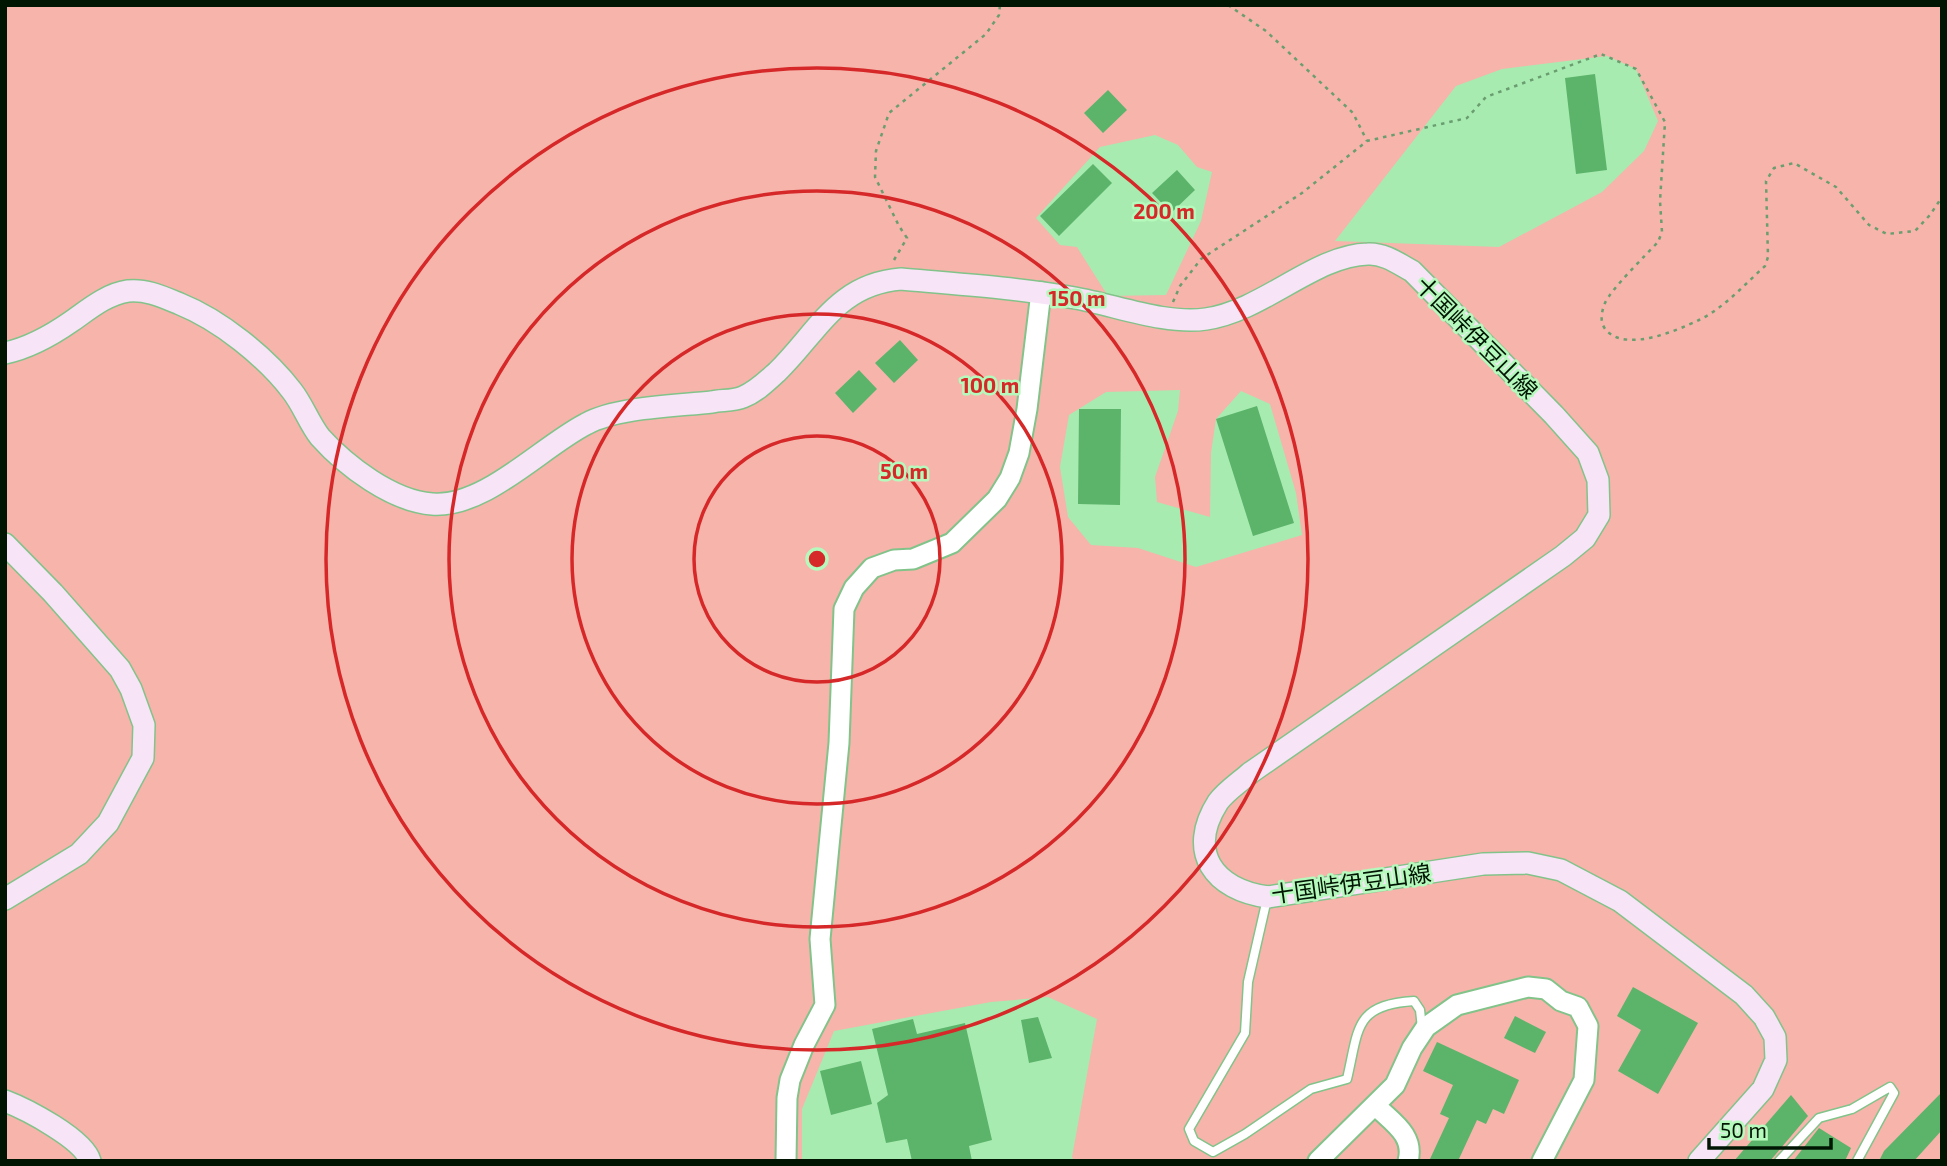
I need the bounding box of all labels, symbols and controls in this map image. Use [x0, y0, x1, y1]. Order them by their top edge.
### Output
text: 200 m [1133, 198, 1195, 223]
street label: 十国峠伊豆山線 [1410, 270, 1544, 404]
text: 150 m [1049, 285, 1105, 310]
text: 100 m [961, 372, 1019, 397]
text: 50 m [880, 458, 928, 483]
centre of rings [805, 547, 829, 571]
street label: 十国峠伊豆山線 [1269, 858, 1433, 908]
scale bar [1709, 1106, 1832, 1150]
text: 50 m [1720, 1117, 1767, 1142]

